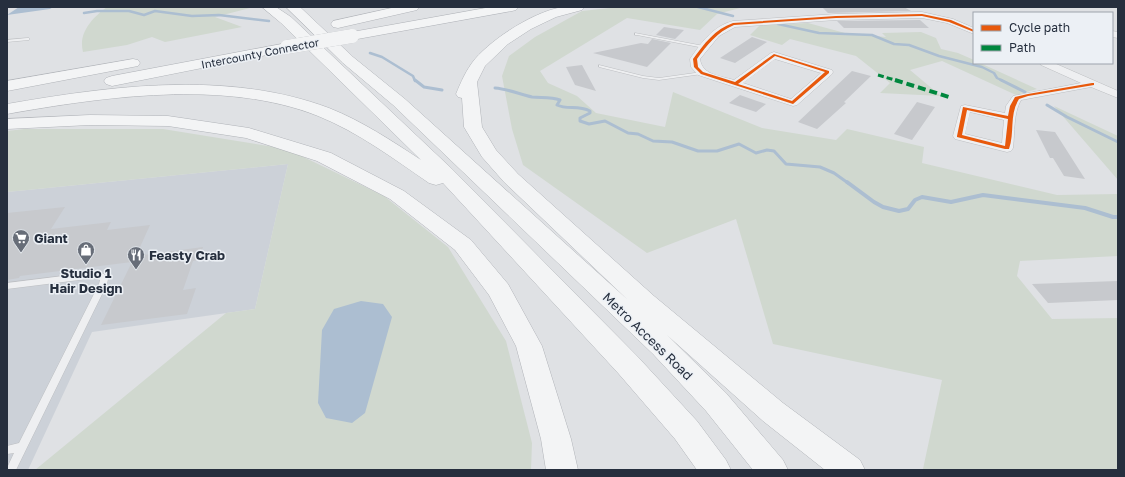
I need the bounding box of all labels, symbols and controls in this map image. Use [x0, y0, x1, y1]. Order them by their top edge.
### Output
legend [973, 12, 1113, 64]
text: Cycle path [1009, 20, 1070, 35]
street label: Intercounty Connector [200, 35, 321, 71]
text: Path [1009, 40, 1036, 55]
supermarket icon: Giant [11, 228, 31, 253]
place label: Giant [34, 230, 68, 246]
shop icon: Studio 1 Hair Design [76, 240, 96, 265]
restaurant icon: Feasty Crab [126, 245, 146, 270]
place label: Feasty Crab [149, 247, 225, 263]
place label: Studio 1 Hair Design [50, 265, 123, 296]
street label: Metro Access Road [600, 289, 696, 383]

